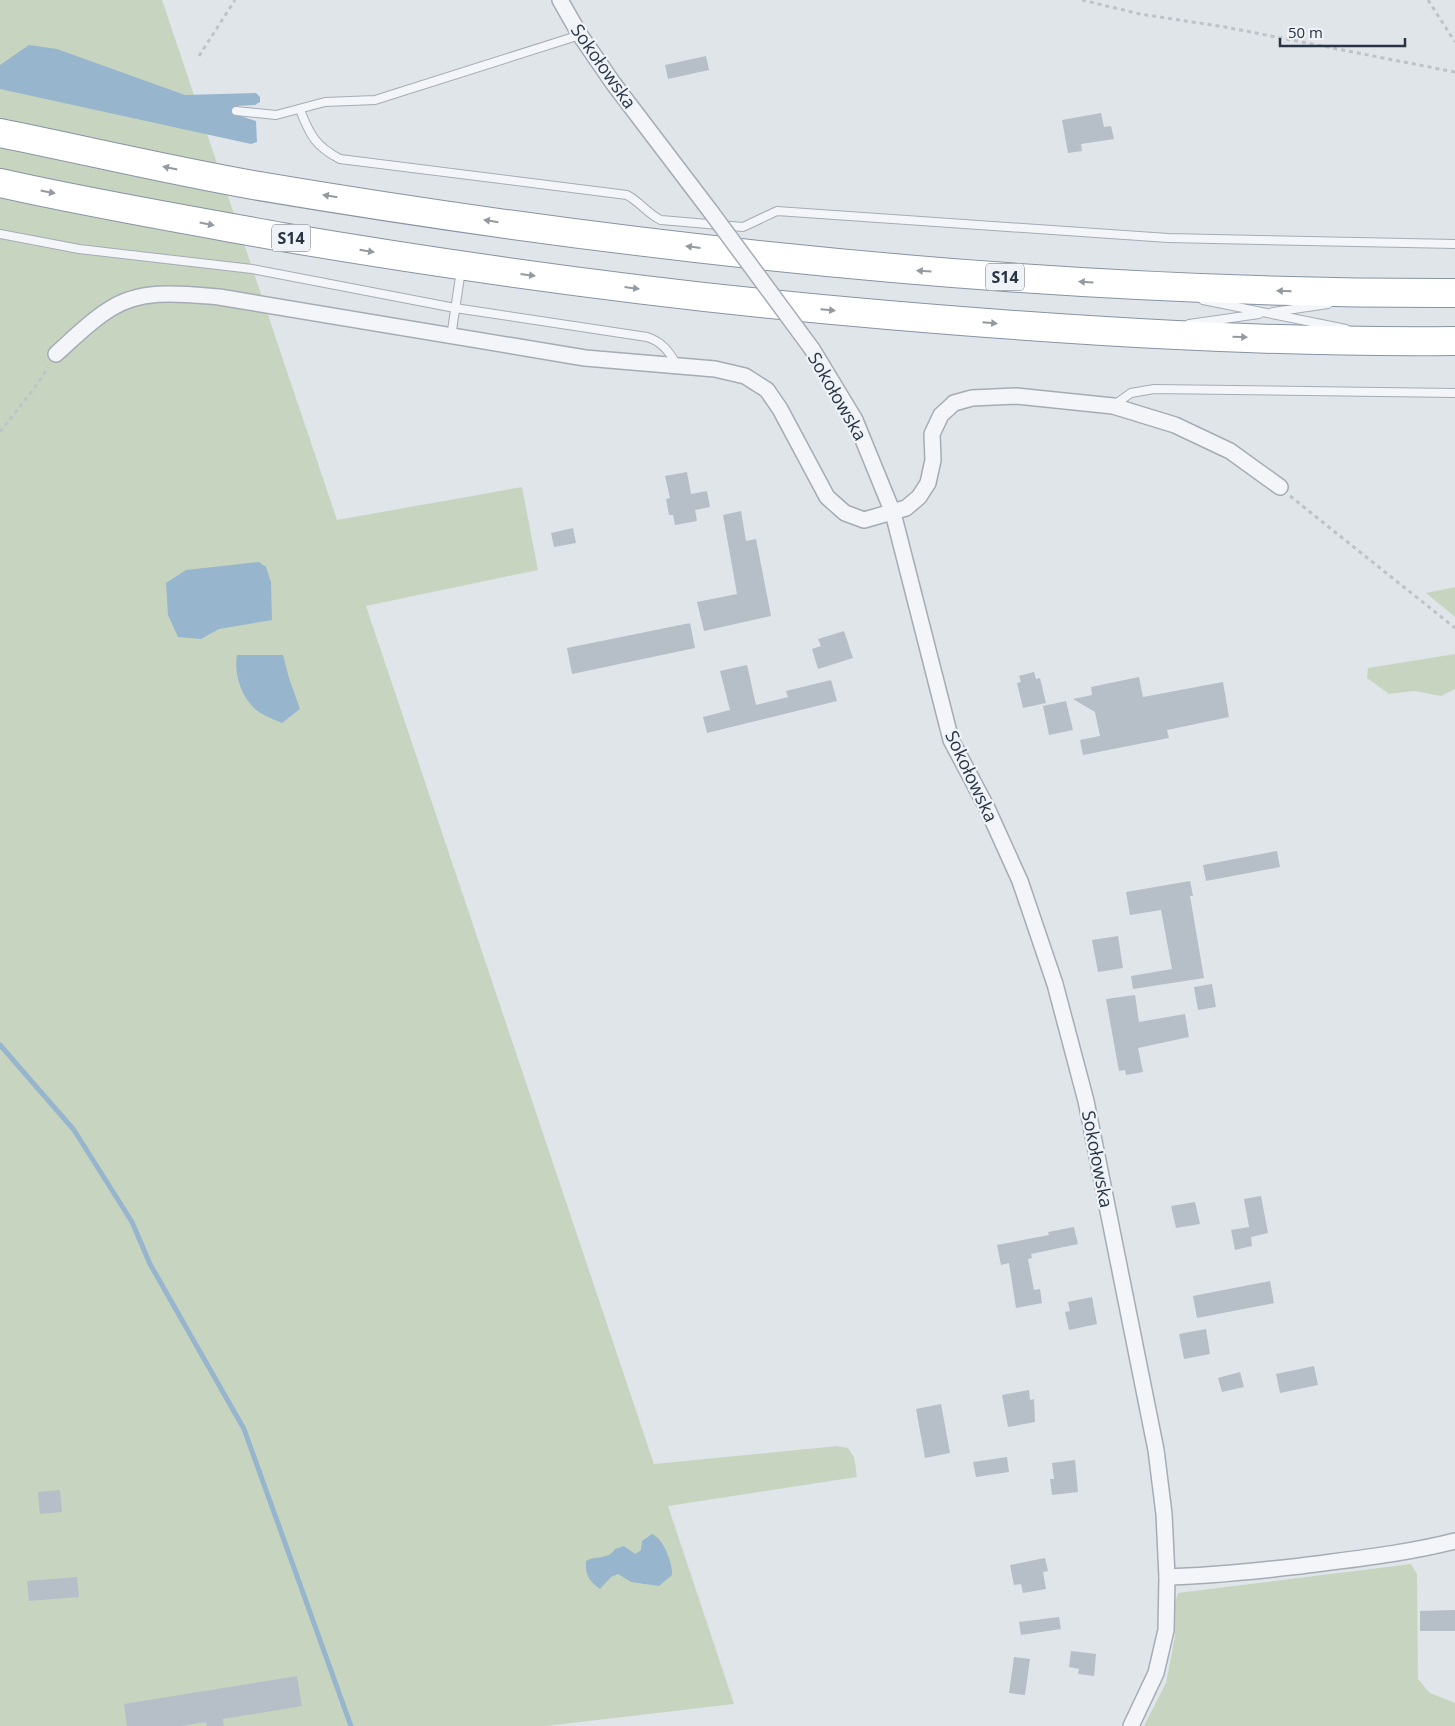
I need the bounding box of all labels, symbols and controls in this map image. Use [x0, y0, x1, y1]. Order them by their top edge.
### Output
scale bar [1280, 15, 1405, 47]
street label: Sokołowska [566, 19, 642, 113]
text: 50 m [1288, 22, 1323, 42]
one-way arrow [163, 164, 178, 172]
one-way arrow [40, 189, 56, 197]
one-way arrow [322, 192, 338, 200]
one-way arrow [482, 217, 498, 225]
one-way arrow [200, 220, 216, 228]
road number: S14 [272, 224, 310, 252]
one-way arrow [685, 243, 701, 251]
one-way arrow [360, 248, 376, 256]
road number: S14 [986, 264, 1024, 290]
one-way arrow [916, 267, 932, 275]
one-way arrow [520, 271, 536, 279]
one-way arrow [1078, 278, 1094, 286]
one-way arrow [624, 284, 640, 292]
one-way arrow [1276, 286, 1292, 294]
one-way arrow [821, 306, 837, 314]
one-way arrow [982, 320, 998, 328]
one-way arrow [1232, 333, 1248, 341]
street label: Sokołowska [803, 347, 873, 445]
street label: Sokołowska [940, 726, 1004, 826]
street label: Sokołowska [1077, 1108, 1119, 1210]

